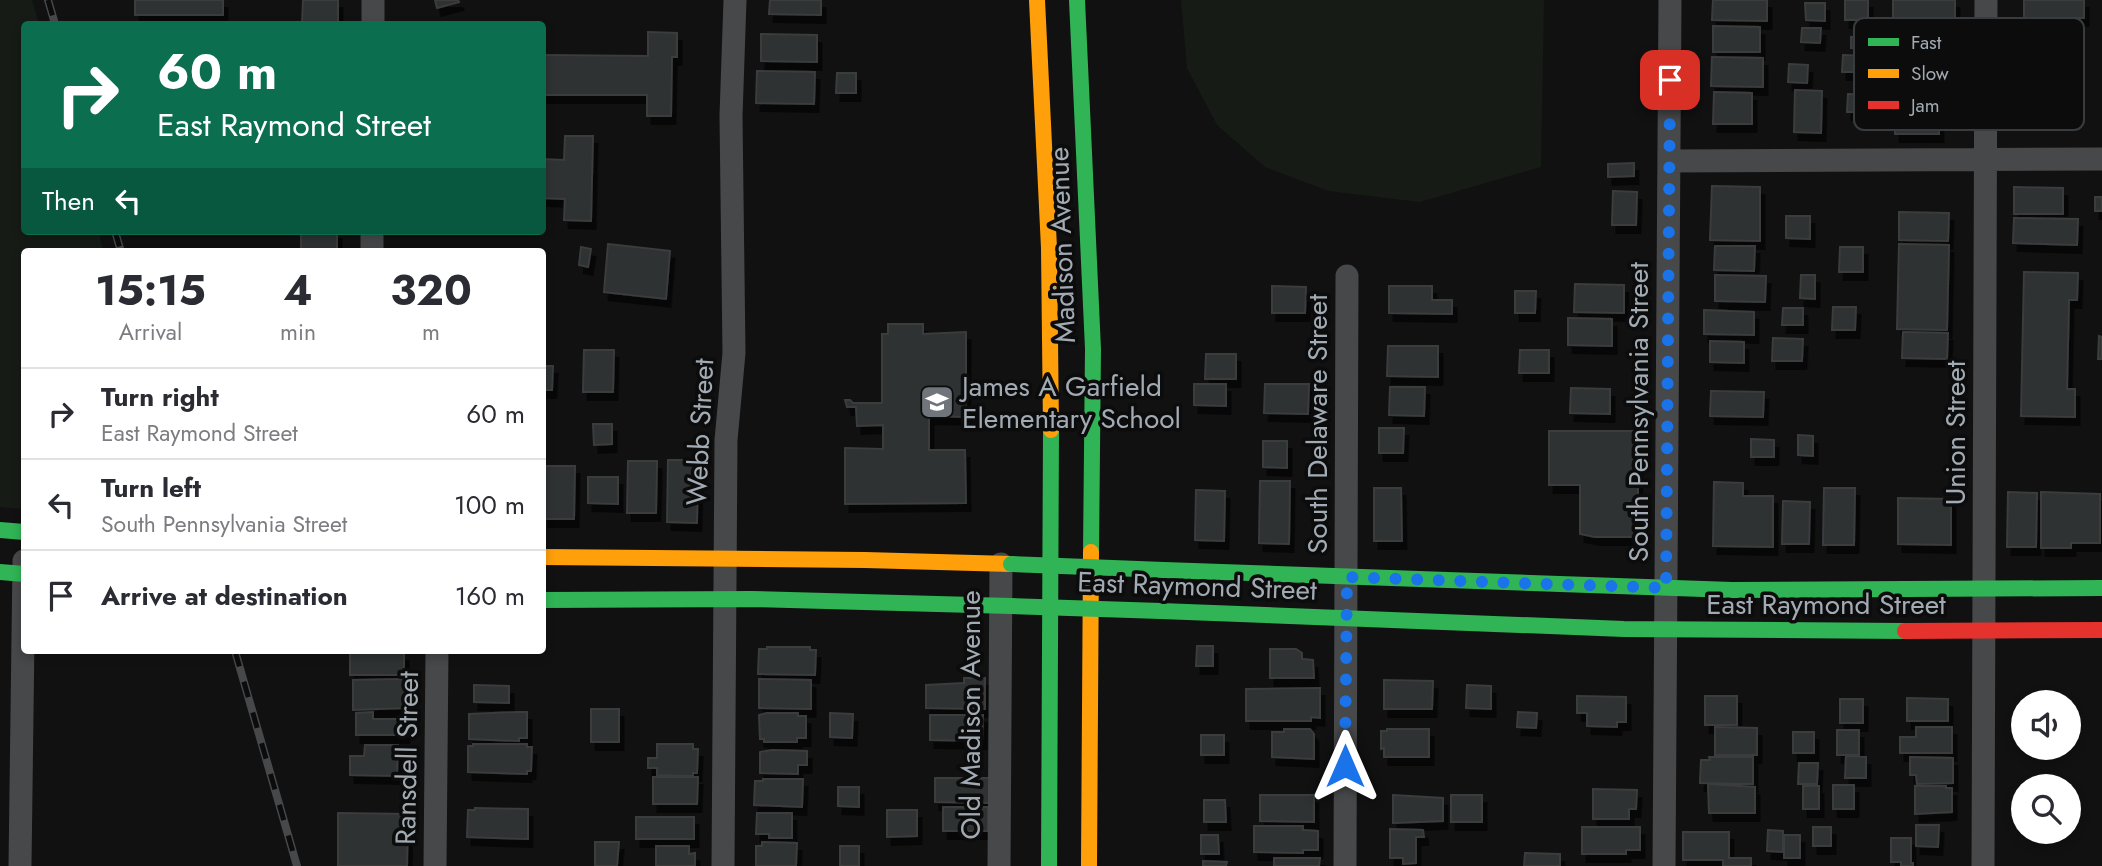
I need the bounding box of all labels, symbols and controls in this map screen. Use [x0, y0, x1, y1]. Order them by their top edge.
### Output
legend [1854, 18, 2084, 130]
text: Fast [1911, 29, 1942, 56]
text: 60 m [157, 37, 277, 107]
icon: right [42, 49, 133, 140]
pin [1640, 50, 1700, 110]
text: Slow [1911, 60, 1949, 87]
icon: arrive [1651, 61, 1689, 99]
text: Jam [1908, 92, 1940, 119]
text: East Raymond Street [157, 102, 431, 148]
street label: Madison Avenue [1038, 146, 1086, 344]
text: Then [42, 182, 95, 220]
icon: left [109, 182, 147, 220]
text: 15:15 [95, 260, 206, 321]
text: 4 [283, 260, 313, 321]
text: 320 [390, 260, 472, 321]
street label: South Pennsylvania Street [1618, 262, 1659, 562]
street label: South Delaware Street [1297, 294, 1338, 554]
text: Arrival [119, 315, 182, 349]
text: min [280, 315, 316, 349]
text: m [422, 315, 440, 349]
street label: Webb Street [676, 357, 724, 506]
street label: Union Street [1935, 360, 1976, 505]
place label: James A Garfield Elementary School [958, 366, 1181, 439]
text: Turn right [101, 378, 219, 416]
school or university icon: James A Garfield Elementary School [918, 383, 956, 421]
icon: right [42, 395, 80, 433]
text: 60 m [466, 395, 525, 433]
text: East Raymond Street [101, 416, 298, 450]
text: Turn left [101, 469, 201, 507]
icon: left [42, 486, 80, 524]
text: 100 m [454, 486, 525, 524]
text: South Pennsylvania Street [101, 507, 347, 541]
street label: East Raymond Street [1077, 561, 1318, 611]
icon: arrive [42, 577, 80, 615]
text: Arrive at destination [101, 577, 348, 615]
text: 160 m [455, 577, 525, 615]
street label: East Raymond Street [1706, 584, 1946, 625]
street label: Old Madison Avenue [950, 590, 991, 840]
street label: Ransdell Street [385, 671, 429, 845]
map controls [2011, 690, 2081, 844]
button: sound [2011, 690, 2081, 760]
position arrow [1308, 729, 1382, 803]
button: search [2011, 774, 2081, 844]

